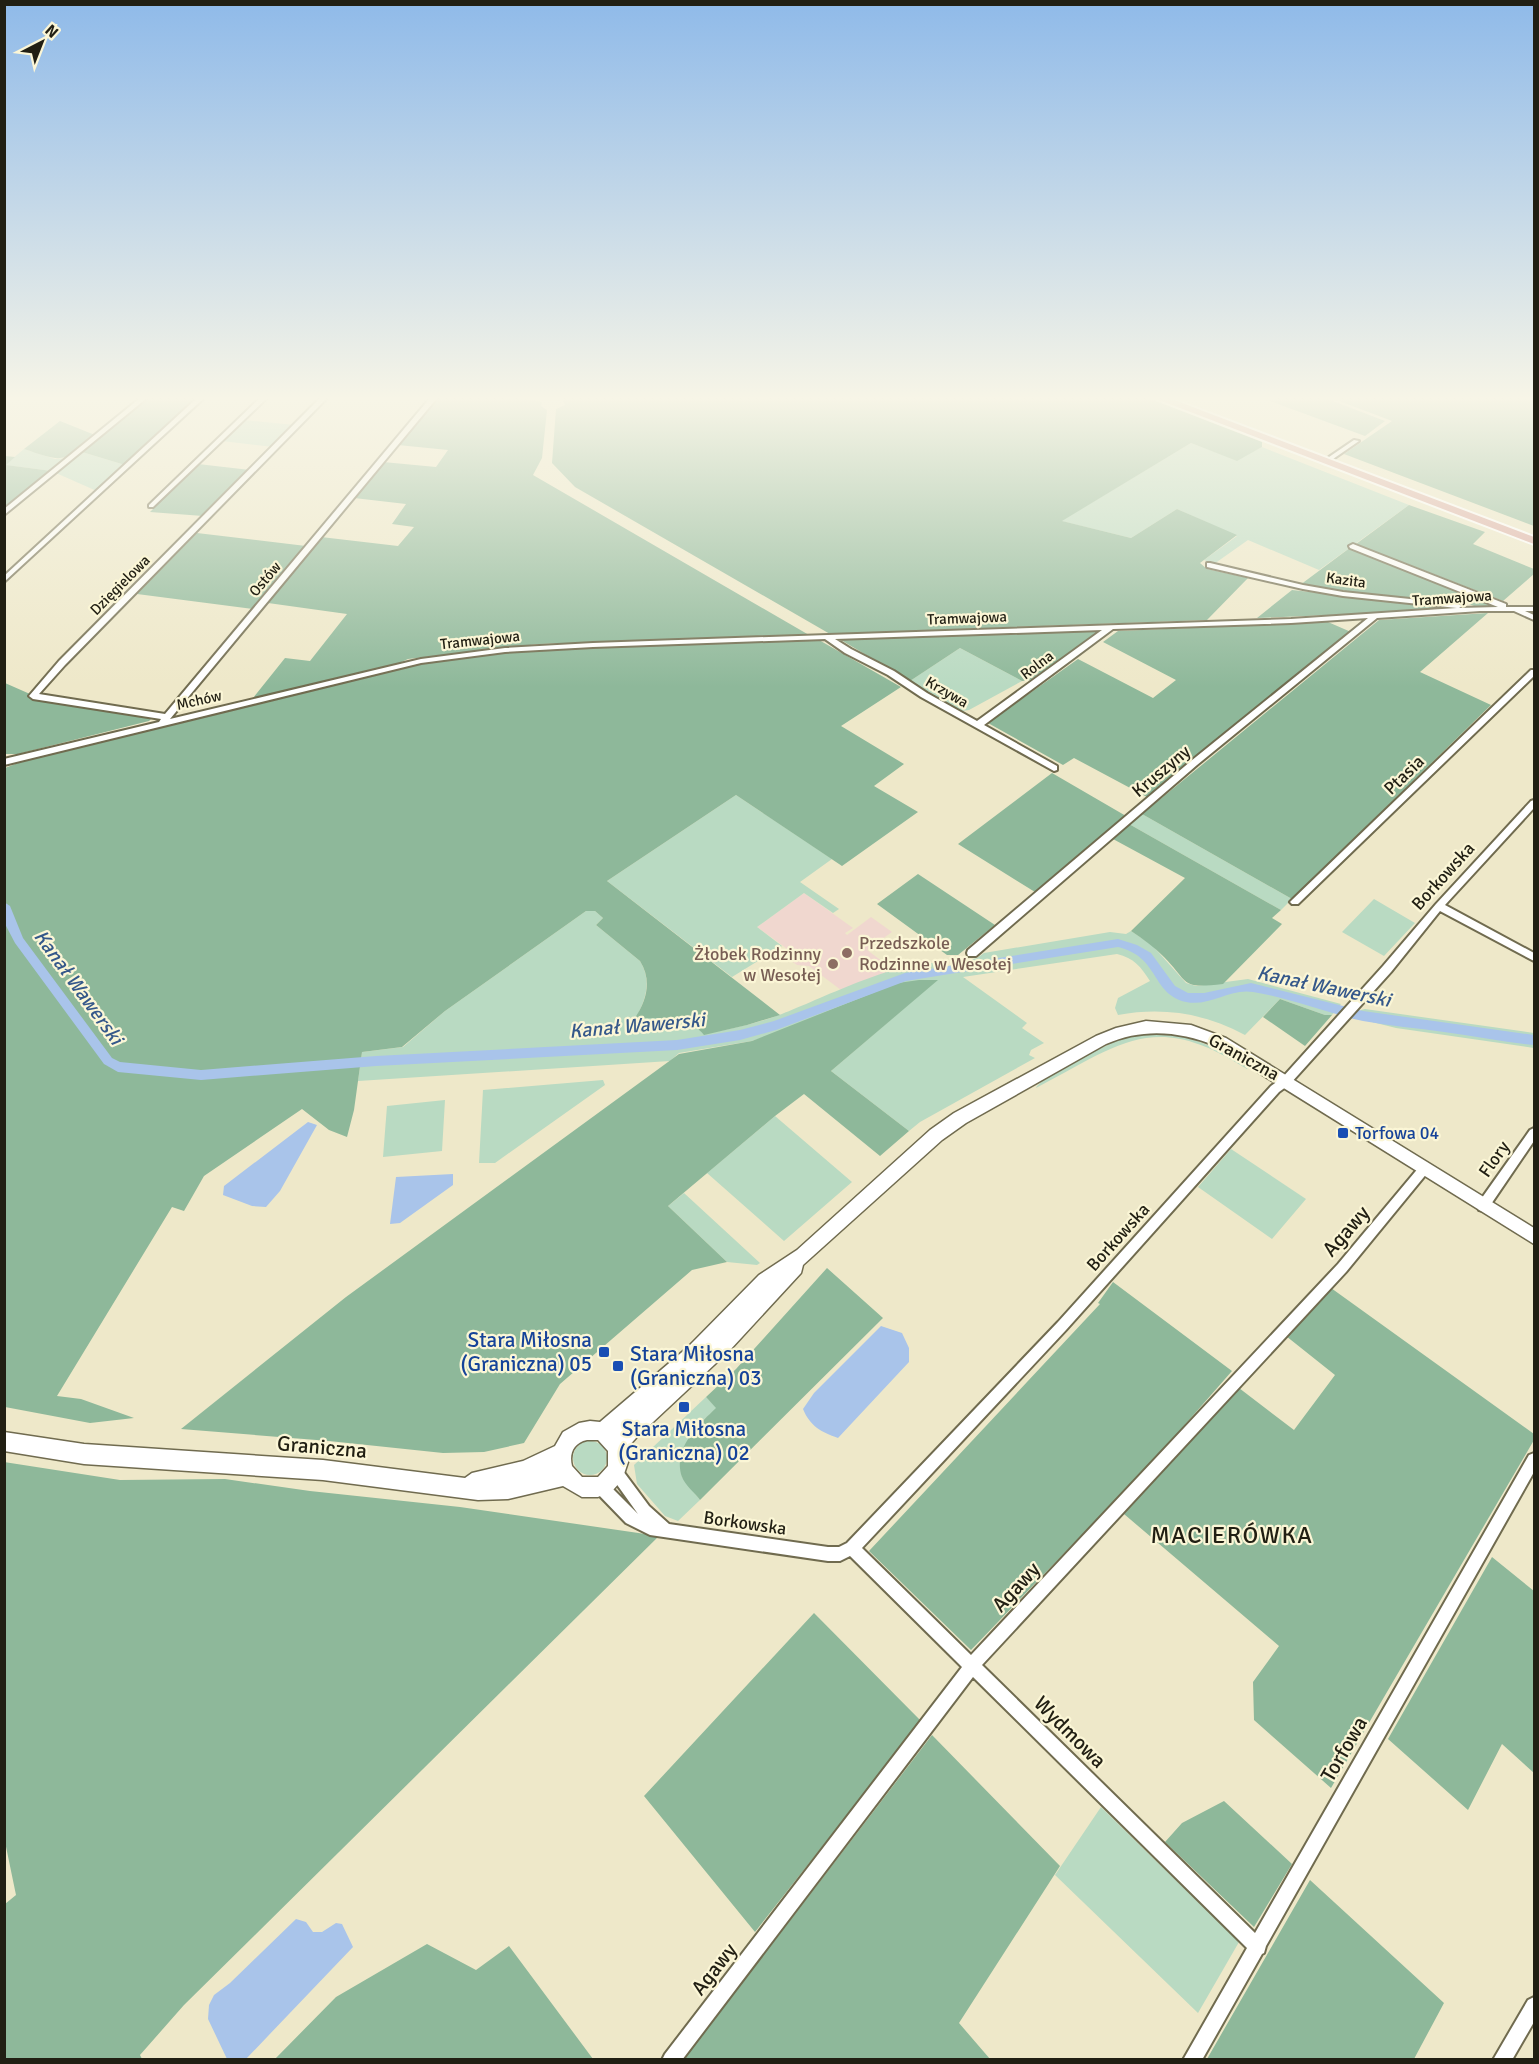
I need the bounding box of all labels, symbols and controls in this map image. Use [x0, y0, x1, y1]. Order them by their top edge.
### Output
north arrow [12, 12, 72, 72]
text: N [41, 20, 62, 43]
street label: Dzięgielowa [86, 551, 154, 619]
street label: Ostów [245, 558, 285, 600]
street label: Kazita [1325, 568, 1367, 592]
street label: Tramwajowa [1412, 586, 1492, 610]
street label: Tramwajowa [927, 608, 1007, 628]
street label: Tramwajowa [439, 627, 521, 653]
street label: Rolna [1017, 647, 1057, 683]
street label: Krzywa [922, 673, 972, 711]
street label: Mchów [175, 686, 224, 714]
street label: Kruszyny [1127, 740, 1195, 802]
street label: Ptasia [1379, 751, 1429, 799]
street label: Borkowska [1407, 838, 1479, 914]
water label: Kanał Wawerski [29, 925, 130, 1051]
place label: Przedszkole Rodzinne w Wesołej [859, 932, 1012, 975]
place label: Żłobek Rodzinny w Wesołej [694, 943, 822, 986]
marker: Przedszkole Rodzinne w Wesołej [840, 946, 854, 960]
marker: Żłobek Rodzinny w Wesołej [826, 957, 840, 971]
water label: Kanał Wawerski [1255, 960, 1395, 1013]
water label: Kanał Wawerski [568, 1007, 707, 1044]
street label: Graniczna [1205, 1029, 1283, 1085]
place label: Torfowa 04 [1355, 1122, 1440, 1144]
marker: Torfowa 04 [1336, 1126, 1350, 1140]
street label: Flory [1474, 1136, 1515, 1181]
street label: Borkowska [1082, 1199, 1154, 1275]
street label: Agawy [1317, 1200, 1375, 1262]
place label: Stara Miłosna (Graniczna) 05 [461, 1327, 592, 1377]
place label: Stara Miłosna (Graniczna) 03 [630, 1341, 761, 1391]
marker: Stara Miłosna (Graniczna) 05 [597, 1345, 611, 1359]
marker: Stara Miłosna (Graniczna) 03 [611, 1359, 625, 1373]
marker: Stara Miłosna (Graniczna) 02 [677, 1400, 691, 1414]
place label: Stara Miłosna (Graniczna) 02 [618, 1416, 750, 1466]
street label: Graniczna [276, 1430, 368, 1464]
street label: Borkowska [702, 1506, 788, 1540]
district label: MACIERÓWKA [1150, 1520, 1314, 1550]
street label: Agawy [986, 1556, 1046, 1618]
street label: Wydmowa [1028, 1690, 1112, 1774]
street label: Torfowa [1315, 1712, 1373, 1786]
street label: Agawy [686, 1938, 743, 2000]

